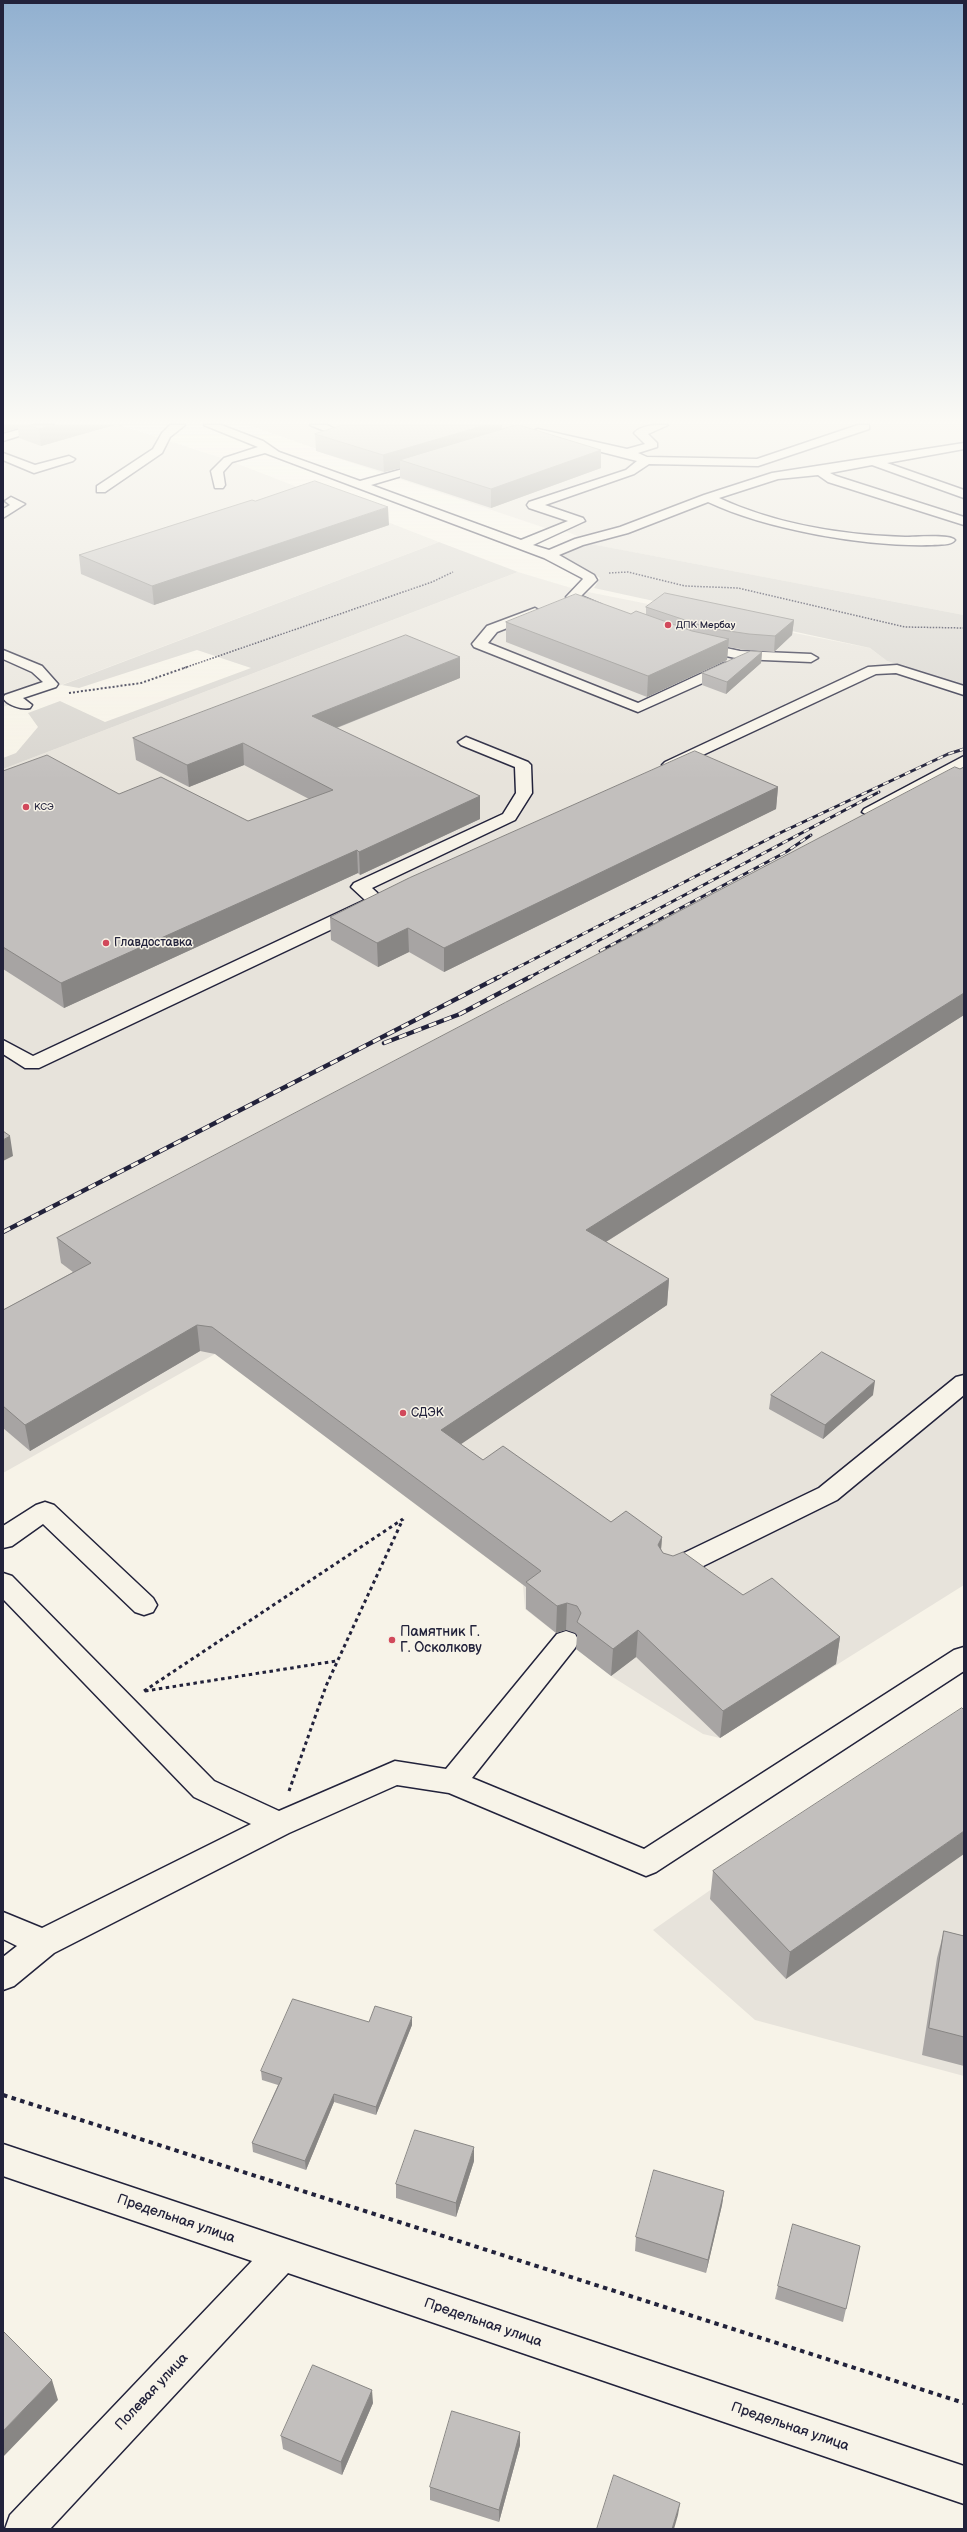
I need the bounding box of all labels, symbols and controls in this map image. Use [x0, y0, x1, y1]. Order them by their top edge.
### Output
place label: ДПК Мербау [676, 619, 735, 631]
marker: ДПК Мербау [663, 620, 673, 630]
place label: КСЭ [34, 801, 54, 813]
marker: КСЭ [21, 802, 31, 812]
place label: Главдоставка [114, 936, 192, 950]
marker: Главдоставка [101, 938, 111, 948]
place label: СДЭК [411, 1406, 443, 1420]
marker: СДЭК [398, 1408, 408, 1418]
place label: Памятник Г. Г. Осколкову [400, 1624, 482, 1656]
marker: Памятник Г. Г. Осколкову [387, 1635, 397, 1645]
street label: Предельная улица [115, 2191, 237, 2247]
street label: Предельная улица [422, 2295, 544, 2351]
street label: Полевая улица [112, 2350, 192, 2434]
street label: Предельная улица [729, 2399, 851, 2455]

